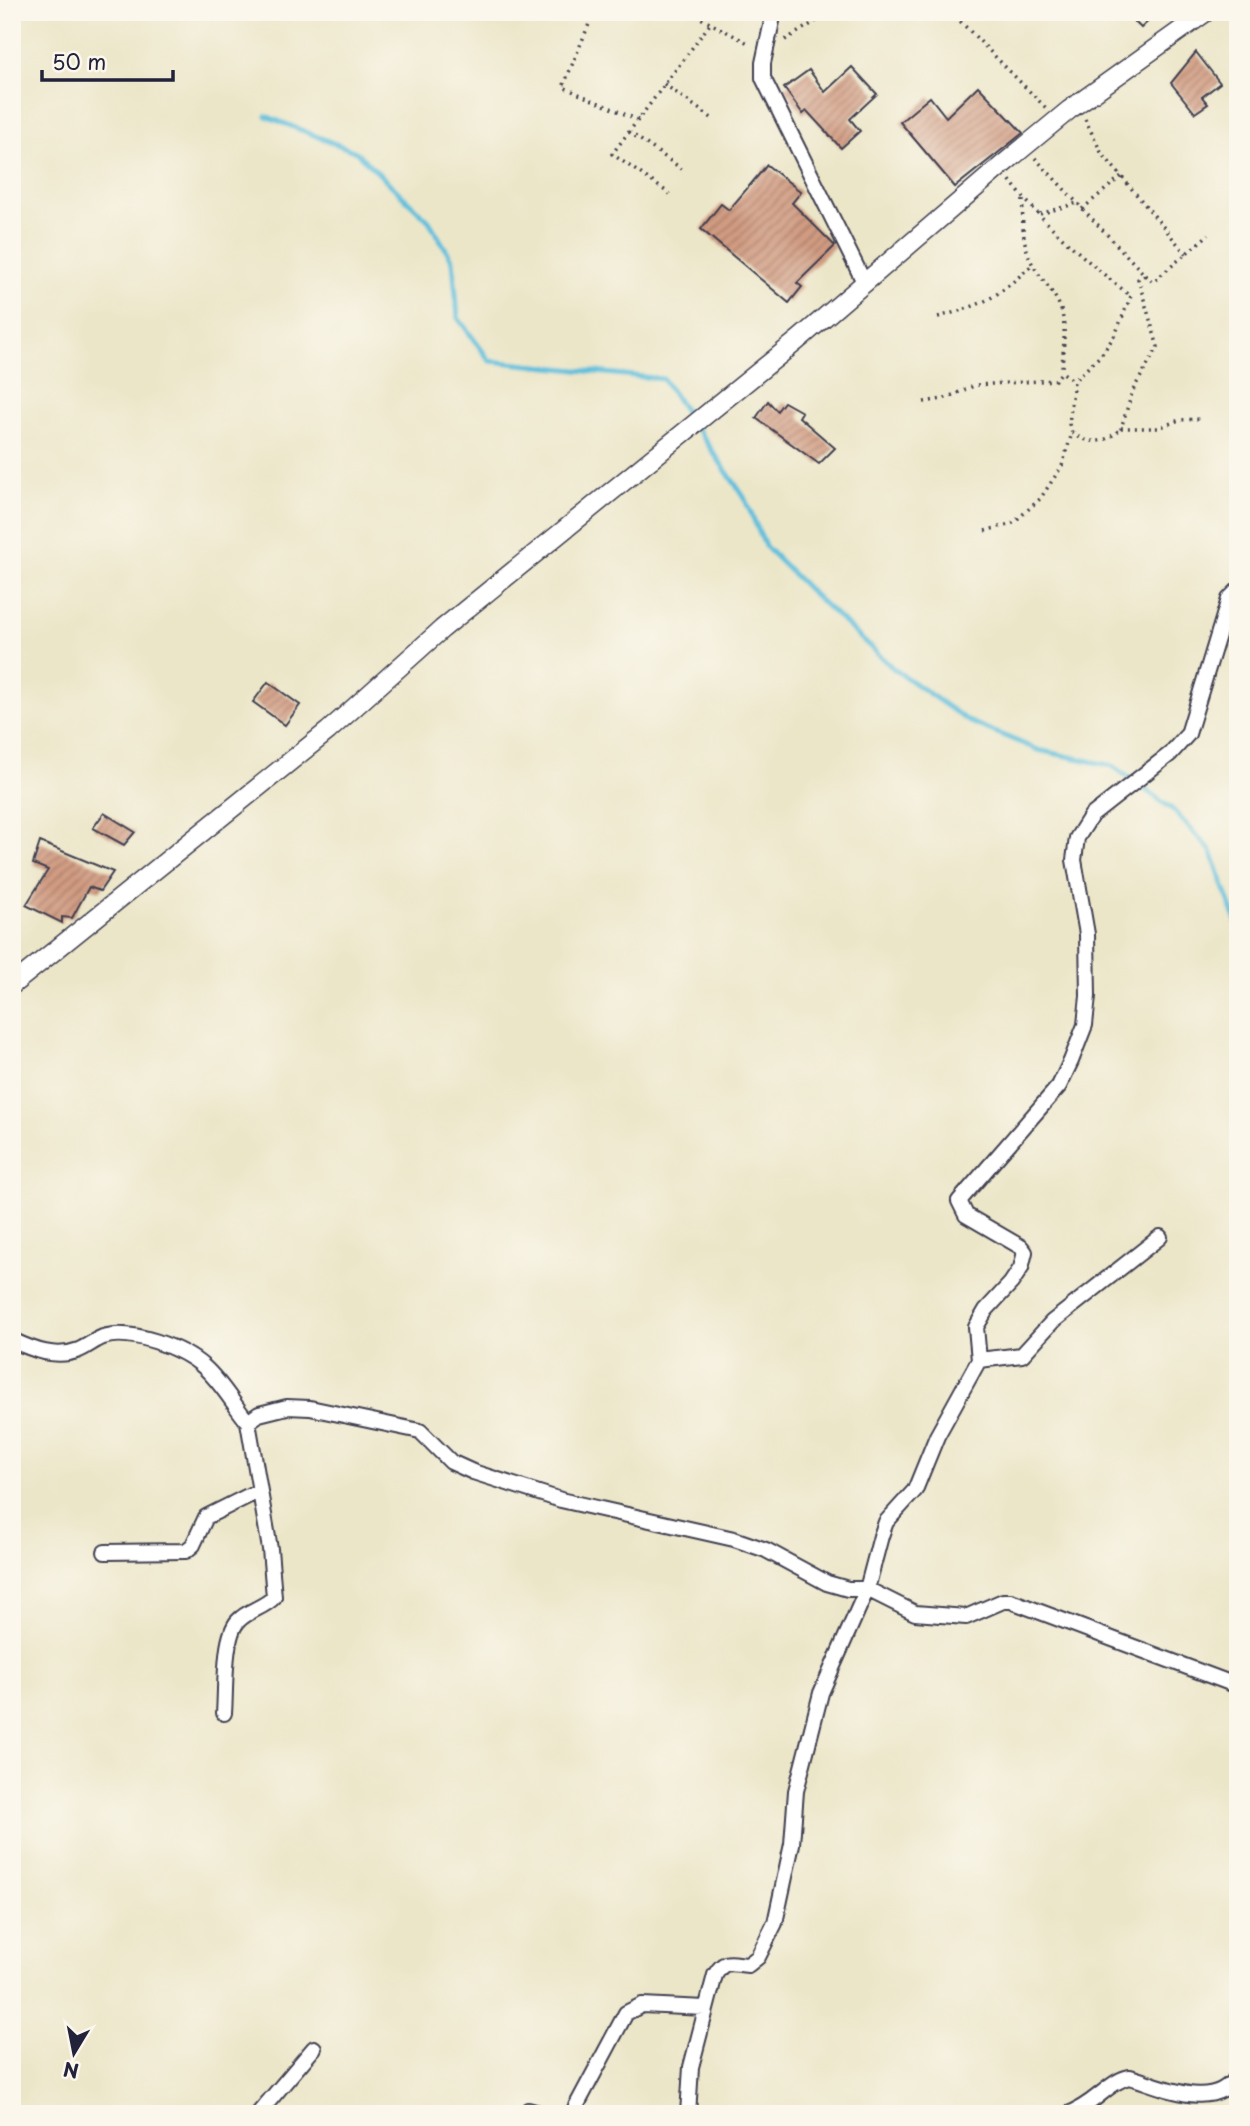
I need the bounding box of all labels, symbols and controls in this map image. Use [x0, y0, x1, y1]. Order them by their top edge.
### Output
scale bar [42, 38, 173, 82]
text: 50 m [52, 45, 106, 77]
north arrow [38, 2018, 108, 2088]
text: N [61, 2056, 81, 2086]

